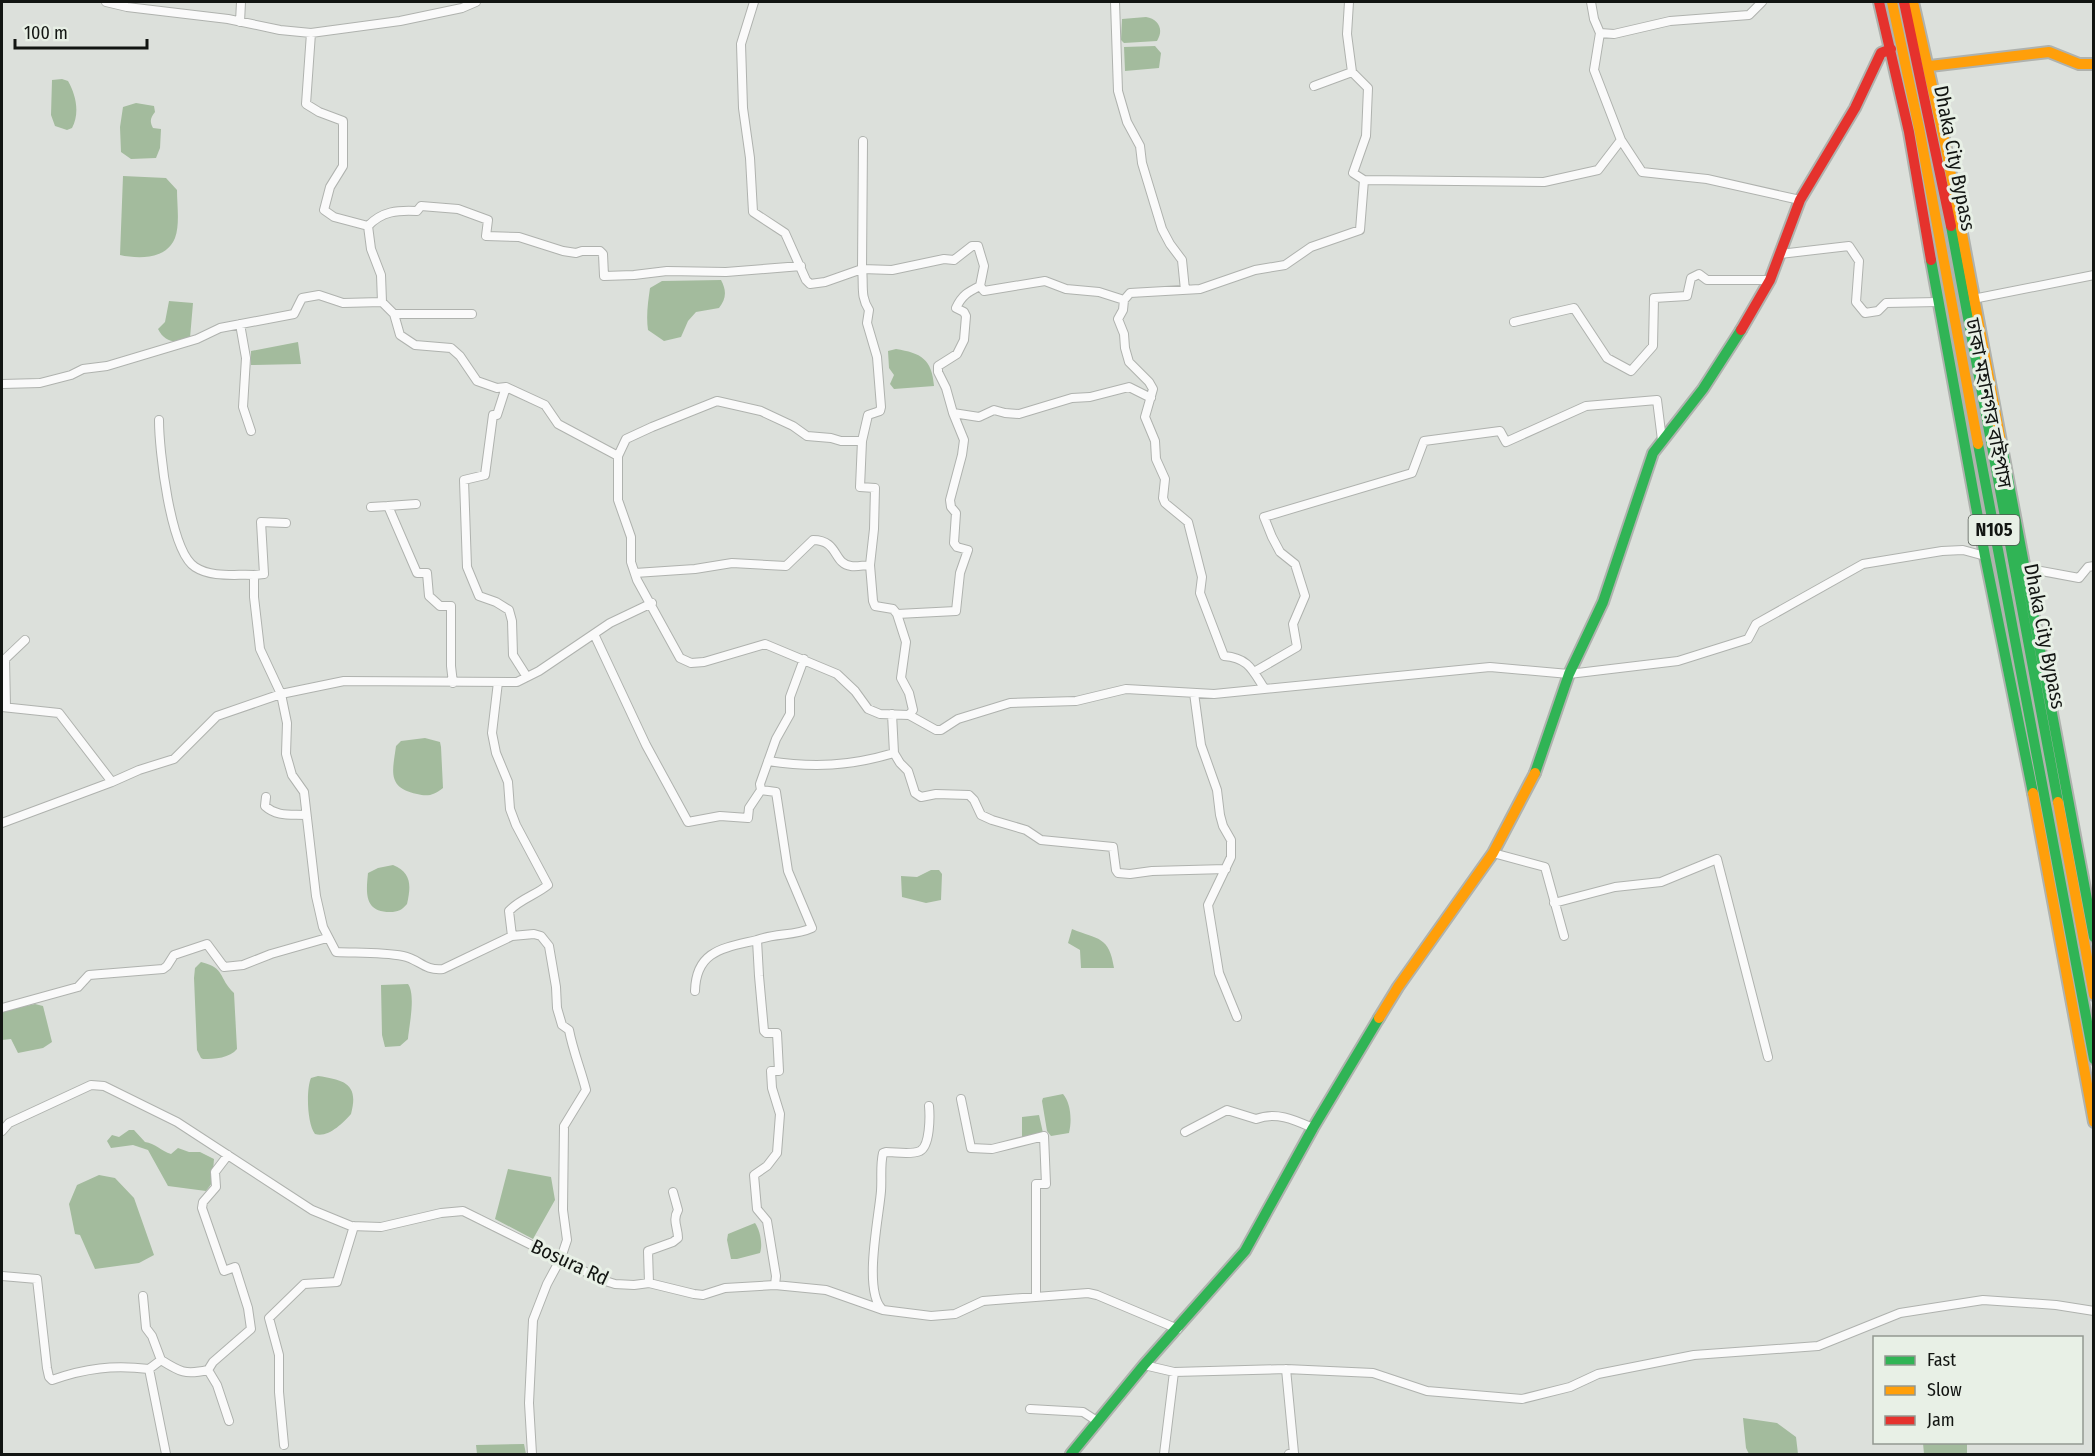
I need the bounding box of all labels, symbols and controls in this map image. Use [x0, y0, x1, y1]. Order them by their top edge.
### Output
scale bar [15, 12, 147, 50]
text: 100 m [24, 22, 68, 44]
street label: Dhaka City Bypass [1929, 83, 1981, 233]
street label: ঢাকা মহানগর বাইপাস [1961, 315, 2017, 490]
road number: N105 [1968, 515, 2020, 545]
street label: Dhaka City Bypass [2019, 561, 2071, 711]
street label: Bosura Rd [527, 1234, 613, 1290]
legend [1873, 1336, 2083, 1444]
text: Fast [1927, 1349, 1956, 1371]
text: Slow [1927, 1379, 1962, 1401]
text: Jam [1927, 1409, 1955, 1431]

